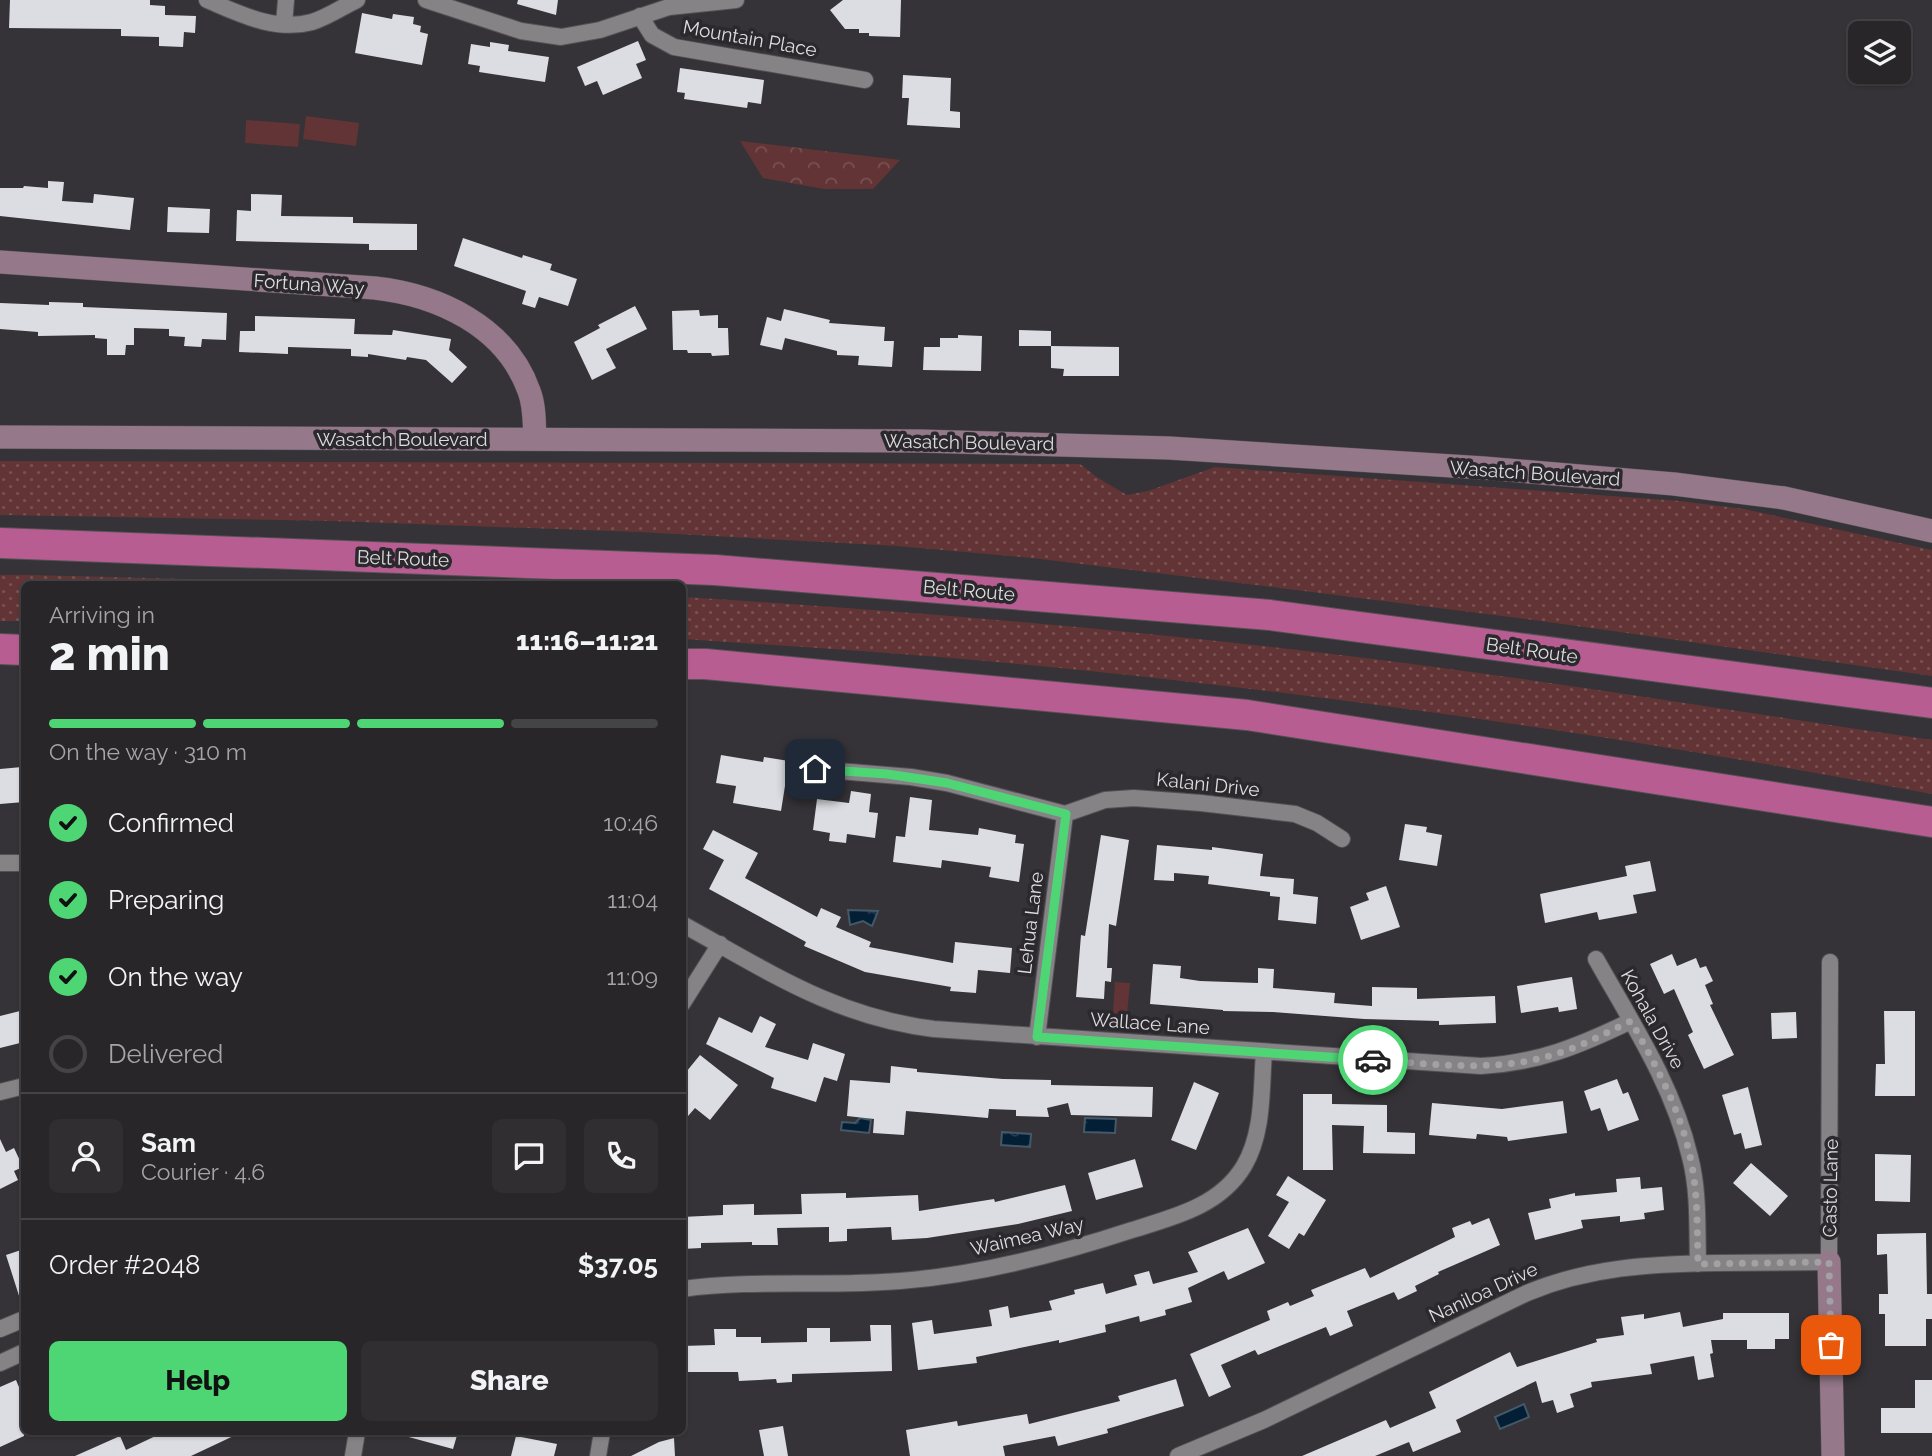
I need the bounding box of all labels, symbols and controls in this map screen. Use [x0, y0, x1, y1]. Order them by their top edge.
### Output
street label: Mountain Place [681, 15, 819, 61]
map controls [1848, 21, 1911, 84]
button: layers [1848, 21, 1911, 84]
street label: Fortuna Way [253, 269, 365, 299]
street label: Wasatch Boulevard [317, 428, 488, 450]
street label: Wasatch Boulevard [883, 430, 1055, 454]
street label: Wasatch Boulevard [1449, 456, 1621, 490]
street label: Belt Route [357, 545, 449, 571]
street label: Belt Route [922, 575, 1016, 605]
text: Arriving in [49, 601, 155, 628]
text: 11:16–11:21 [516, 626, 658, 656]
text: 2 min [49, 627, 170, 681]
street label: Belt Route [1485, 633, 1579, 667]
text: On the way · 310 m [49, 738, 247, 765]
pin [785, 739, 845, 799]
icon: home [796, 750, 834, 788]
street label: Kalani Drive [1155, 768, 1261, 800]
icon: check [49, 804, 87, 842]
text: Confirmed [108, 808, 234, 838]
text: 10:46 [603, 809, 658, 836]
street label: Lehua Lane [1013, 870, 1047, 976]
icon: check [49, 881, 87, 919]
text: Preparing [108, 885, 224, 915]
text: 11:04 [607, 886, 658, 913]
icon: check [49, 958, 87, 996]
text: On the way [108, 962, 243, 992]
text: 11:09 [606, 963, 658, 990]
street label: Kohala Drive [1617, 966, 1689, 1072]
street label: Wallace Lane [1089, 1008, 1211, 1038]
courier [1338, 1025, 1408, 1095]
text: Delivered [108, 1039, 223, 1069]
icon: car [1354, 1041, 1392, 1079]
button: person [49, 1119, 123, 1193]
button: chat [492, 1119, 566, 1193]
button: phone [584, 1119, 658, 1193]
text: Sam [141, 1128, 196, 1158]
street label: Casto Lane [1818, 1139, 1842, 1237]
text: Courier · 4.6 [141, 1158, 265, 1185]
street label: Waimea Way [968, 1212, 1086, 1260]
text: Order #2048 [49, 1250, 201, 1280]
text: $37.05 [578, 1250, 658, 1280]
street label: Naniloa Drive [1425, 1257, 1541, 1327]
pin [1801, 1315, 1861, 1375]
icon: bag [1812, 1326, 1850, 1364]
button: Help [49, 1341, 347, 1421]
button: Share [361, 1341, 658, 1421]

